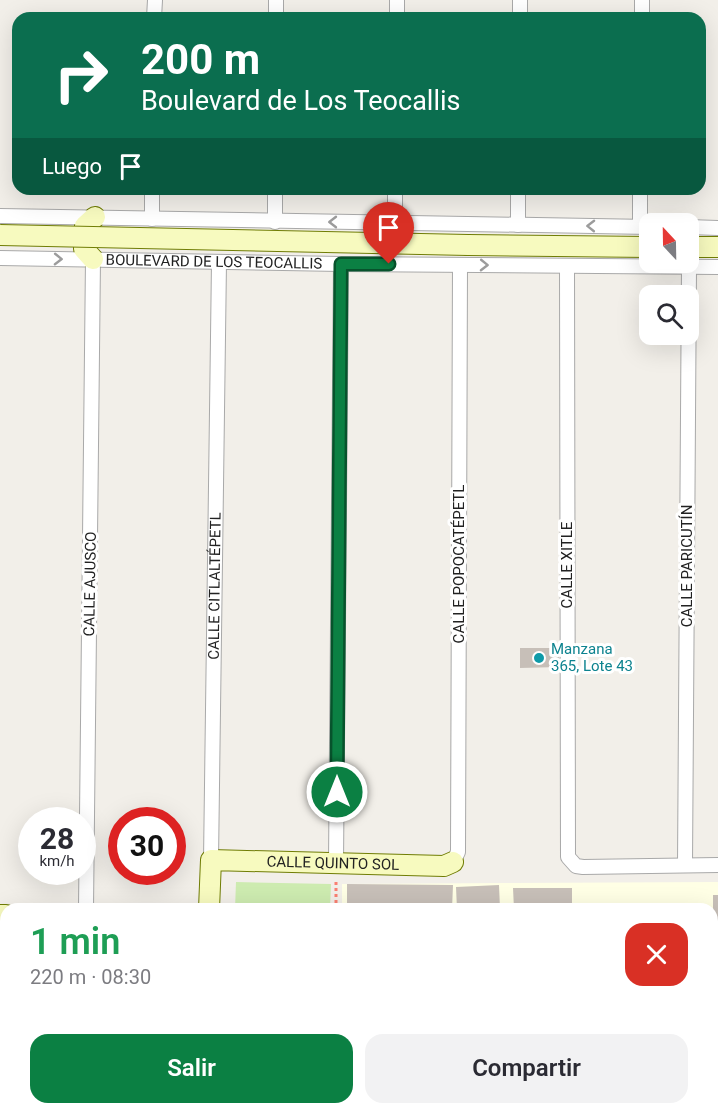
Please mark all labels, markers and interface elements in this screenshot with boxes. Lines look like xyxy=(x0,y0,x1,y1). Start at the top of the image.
text: 200 m xyxy=(141,35,260,84)
icon: right xyxy=(42,36,120,114)
text: Boulevard de Los Teocallis xyxy=(141,85,460,117)
icon: arrive xyxy=(114,150,147,183)
text: Luego xyxy=(42,154,102,179)
pin xyxy=(363,202,414,264)
icon: arrive xyxy=(372,211,405,244)
north arrow xyxy=(639,213,699,273)
map controls xyxy=(639,213,699,345)
one-way arrow xyxy=(329,216,338,228)
one-way arrow xyxy=(587,220,596,232)
street label: BOULEVARD DE LOS TEOCALLIS xyxy=(106,251,323,273)
one-way arrow xyxy=(54,252,63,265)
one-way arrow xyxy=(480,259,489,271)
button: search xyxy=(639,285,699,345)
street label: CALLE POPOCATÉPETL xyxy=(450,485,468,643)
street label: CALLE PARICUTÍN xyxy=(678,505,696,627)
street label: CALLE CITLALTÉPETL xyxy=(205,512,225,660)
street label: CALLE XITLE xyxy=(558,521,576,608)
street label: CALLE AJUSCO xyxy=(80,531,100,637)
place label: Manzana 365, Lote 43 xyxy=(551,640,633,675)
marker: Manzana 365, Lote 43 xyxy=(532,651,546,665)
position arrow xyxy=(305,760,369,824)
speed limit sign: 30 xyxy=(108,807,186,885)
text: 28 xyxy=(40,821,74,856)
text: km/h xyxy=(39,852,75,870)
street label: CALLE QUINTO SOL xyxy=(266,852,400,874)
text: 1 min xyxy=(30,921,120,963)
button: close xyxy=(625,923,688,986)
text: 220 m · 08:30 xyxy=(30,965,151,989)
button: Salir xyxy=(30,1034,353,1103)
button: Compartir xyxy=(365,1034,688,1103)

